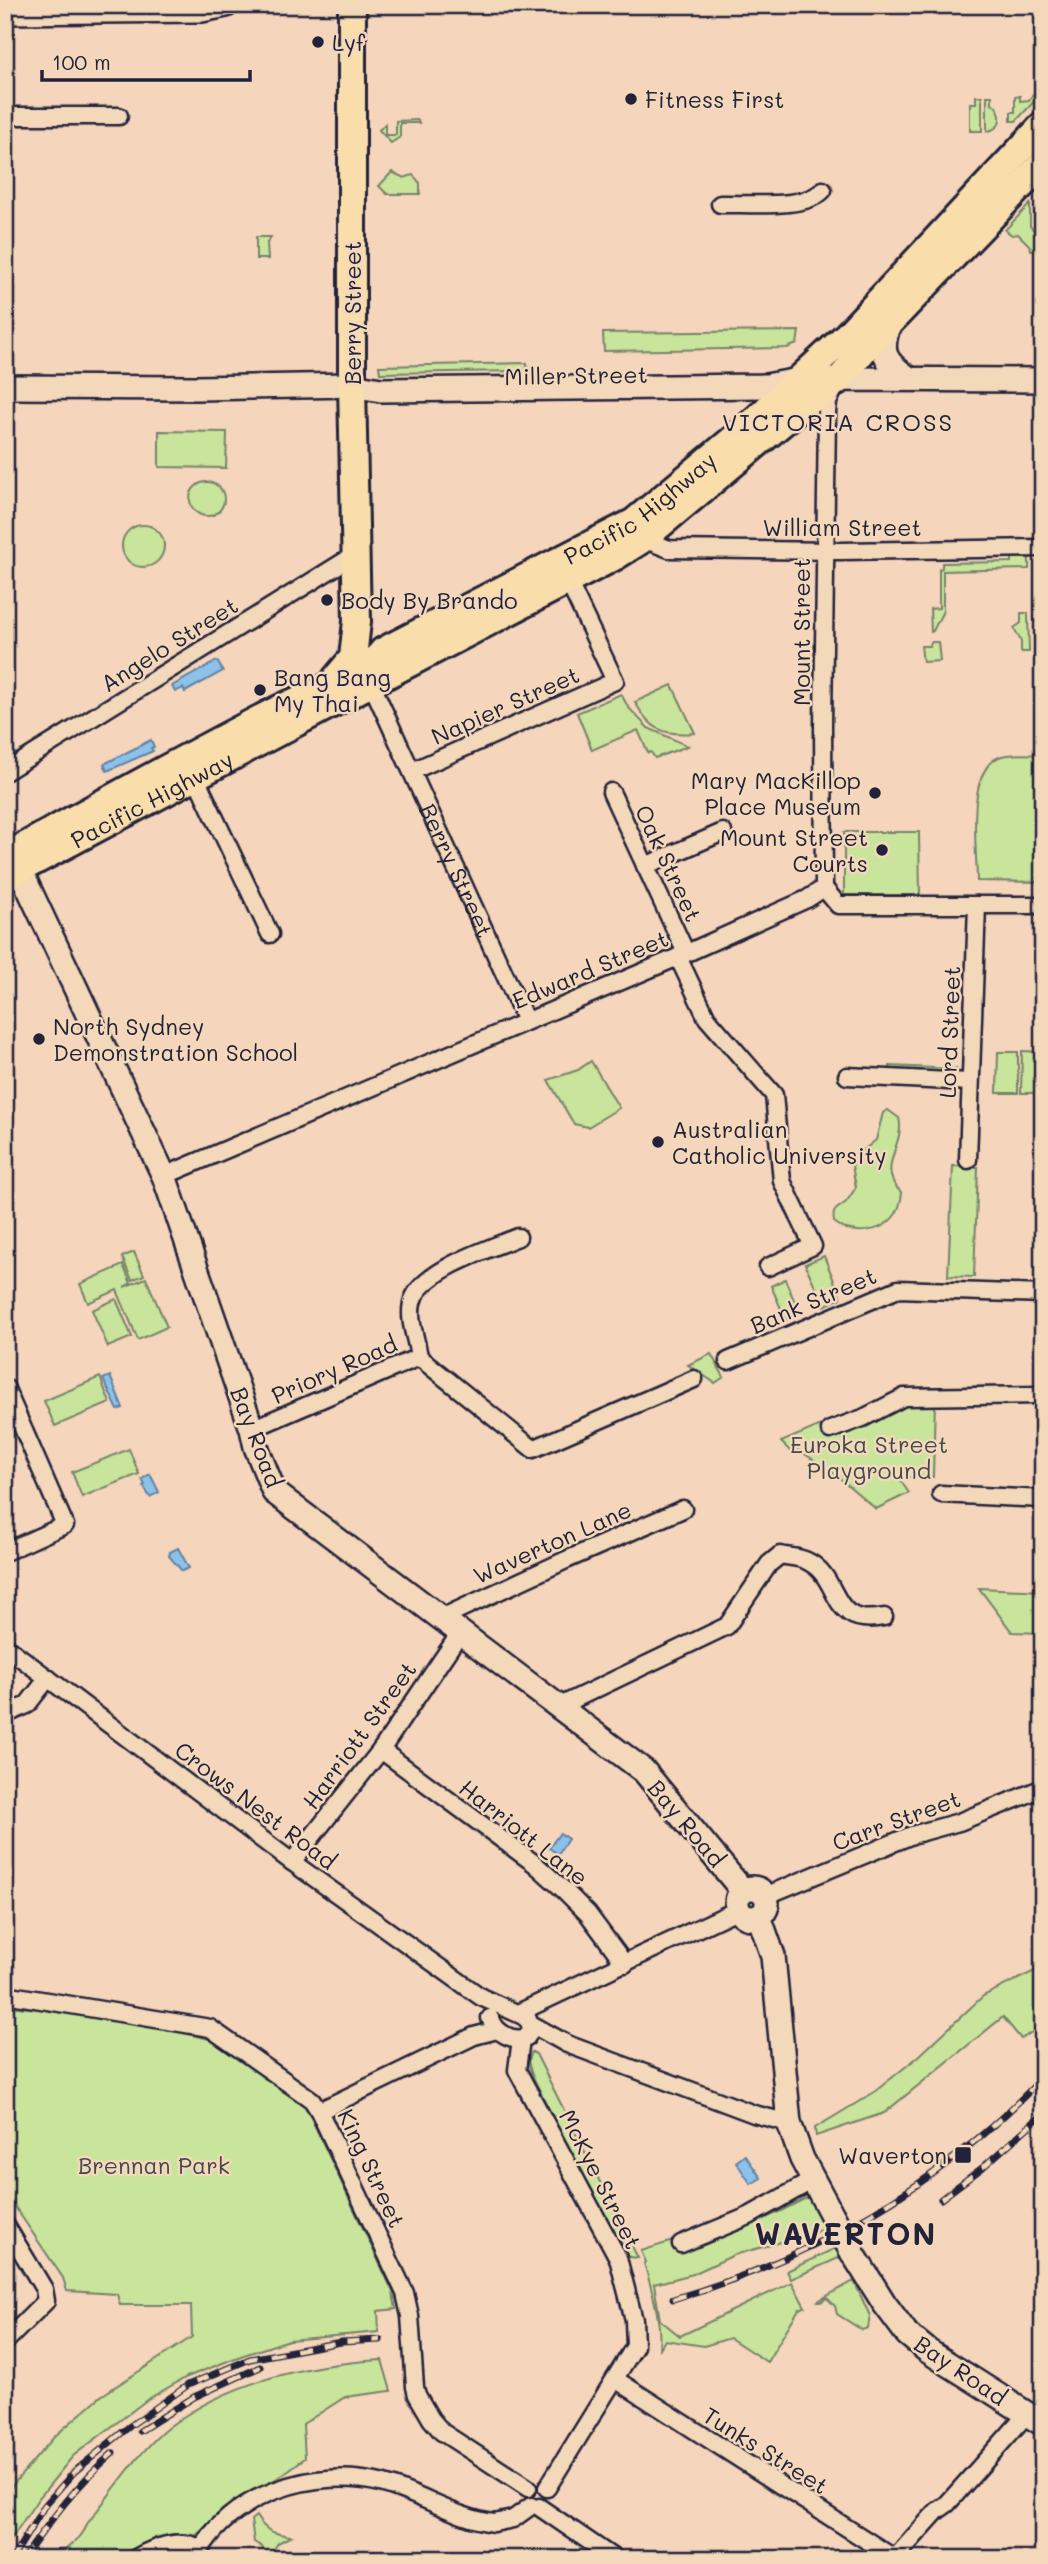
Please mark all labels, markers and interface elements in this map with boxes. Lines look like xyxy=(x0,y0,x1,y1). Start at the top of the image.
place label: Lyf xyxy=(332,27,366,57)
marker: Lyf xyxy=(310,34,326,50)
scale bar xyxy=(42,38,250,82)
text: 100 m xyxy=(52,48,111,75)
place label: Fitness First xyxy=(645,84,784,114)
marker: Fitness First xyxy=(623,91,639,107)
street label: Berry Street xyxy=(337,241,367,385)
street label: Miller Street xyxy=(504,359,648,391)
district label: VICTORIA CROSS xyxy=(722,406,954,437)
street label: Pacific Highway xyxy=(558,445,722,571)
street label: William Street xyxy=(762,512,922,542)
street label: Mount Street xyxy=(786,558,816,706)
place label: Body By Brando xyxy=(341,585,518,615)
street label: Angelo Street xyxy=(95,590,243,698)
marker: Body By Brando xyxy=(319,592,335,608)
street label: Napier Street xyxy=(426,659,584,751)
place label: Bang Bang My Thai xyxy=(274,662,391,718)
marker: Bang Bang My Thai xyxy=(252,682,268,698)
street label: Pacific Highway xyxy=(65,744,238,855)
place label: Mary MacKillop Place Museum xyxy=(691,765,861,821)
marker: Mary MacKillop Place Museum xyxy=(867,785,883,801)
street label: Berry Street xyxy=(413,798,501,942)
street label: Oak Street xyxy=(629,800,709,926)
place label: Mount Street Courts xyxy=(720,822,868,878)
marker: Mount Street Courts xyxy=(874,842,890,858)
street label: Edward Street xyxy=(507,923,673,1015)
street label: Lord Street xyxy=(932,965,966,1099)
place label: North Sydney Demonstration School xyxy=(53,1011,298,1067)
marker: North Sydney Demonstration School xyxy=(31,1031,47,1047)
place label: Australian Catholic University xyxy=(672,1114,887,1170)
marker: Australian Catholic University xyxy=(650,1134,666,1150)
street label: Bank Street xyxy=(745,1260,881,1340)
street label: Priory Road xyxy=(266,1328,402,1410)
street label: Bay Road xyxy=(224,1382,290,1492)
park label: Euroka Street Playground xyxy=(790,1429,948,1485)
street label: Waverton Lane xyxy=(468,1494,636,1590)
street label: Harriott Street xyxy=(295,1655,423,1815)
street label: Crows Nest Road xyxy=(169,1734,343,1876)
street label: Harriott Lane xyxy=(453,1772,595,1892)
street label: Bay Road xyxy=(642,1773,732,1873)
street label: Carr Street xyxy=(828,1783,964,1857)
street label: King Street xyxy=(331,2104,413,2232)
street label: McKye Street xyxy=(553,2104,649,2254)
place label: Waverton xyxy=(838,2140,947,2170)
marker: Waverton xyxy=(953,2145,973,2165)
park label: Brennan Park xyxy=(78,2150,230,2180)
district label: WAVERTON xyxy=(755,2213,937,2253)
street label: Bay Road xyxy=(909,2328,1013,2412)
street label: Tunks Street xyxy=(698,2400,834,2500)

